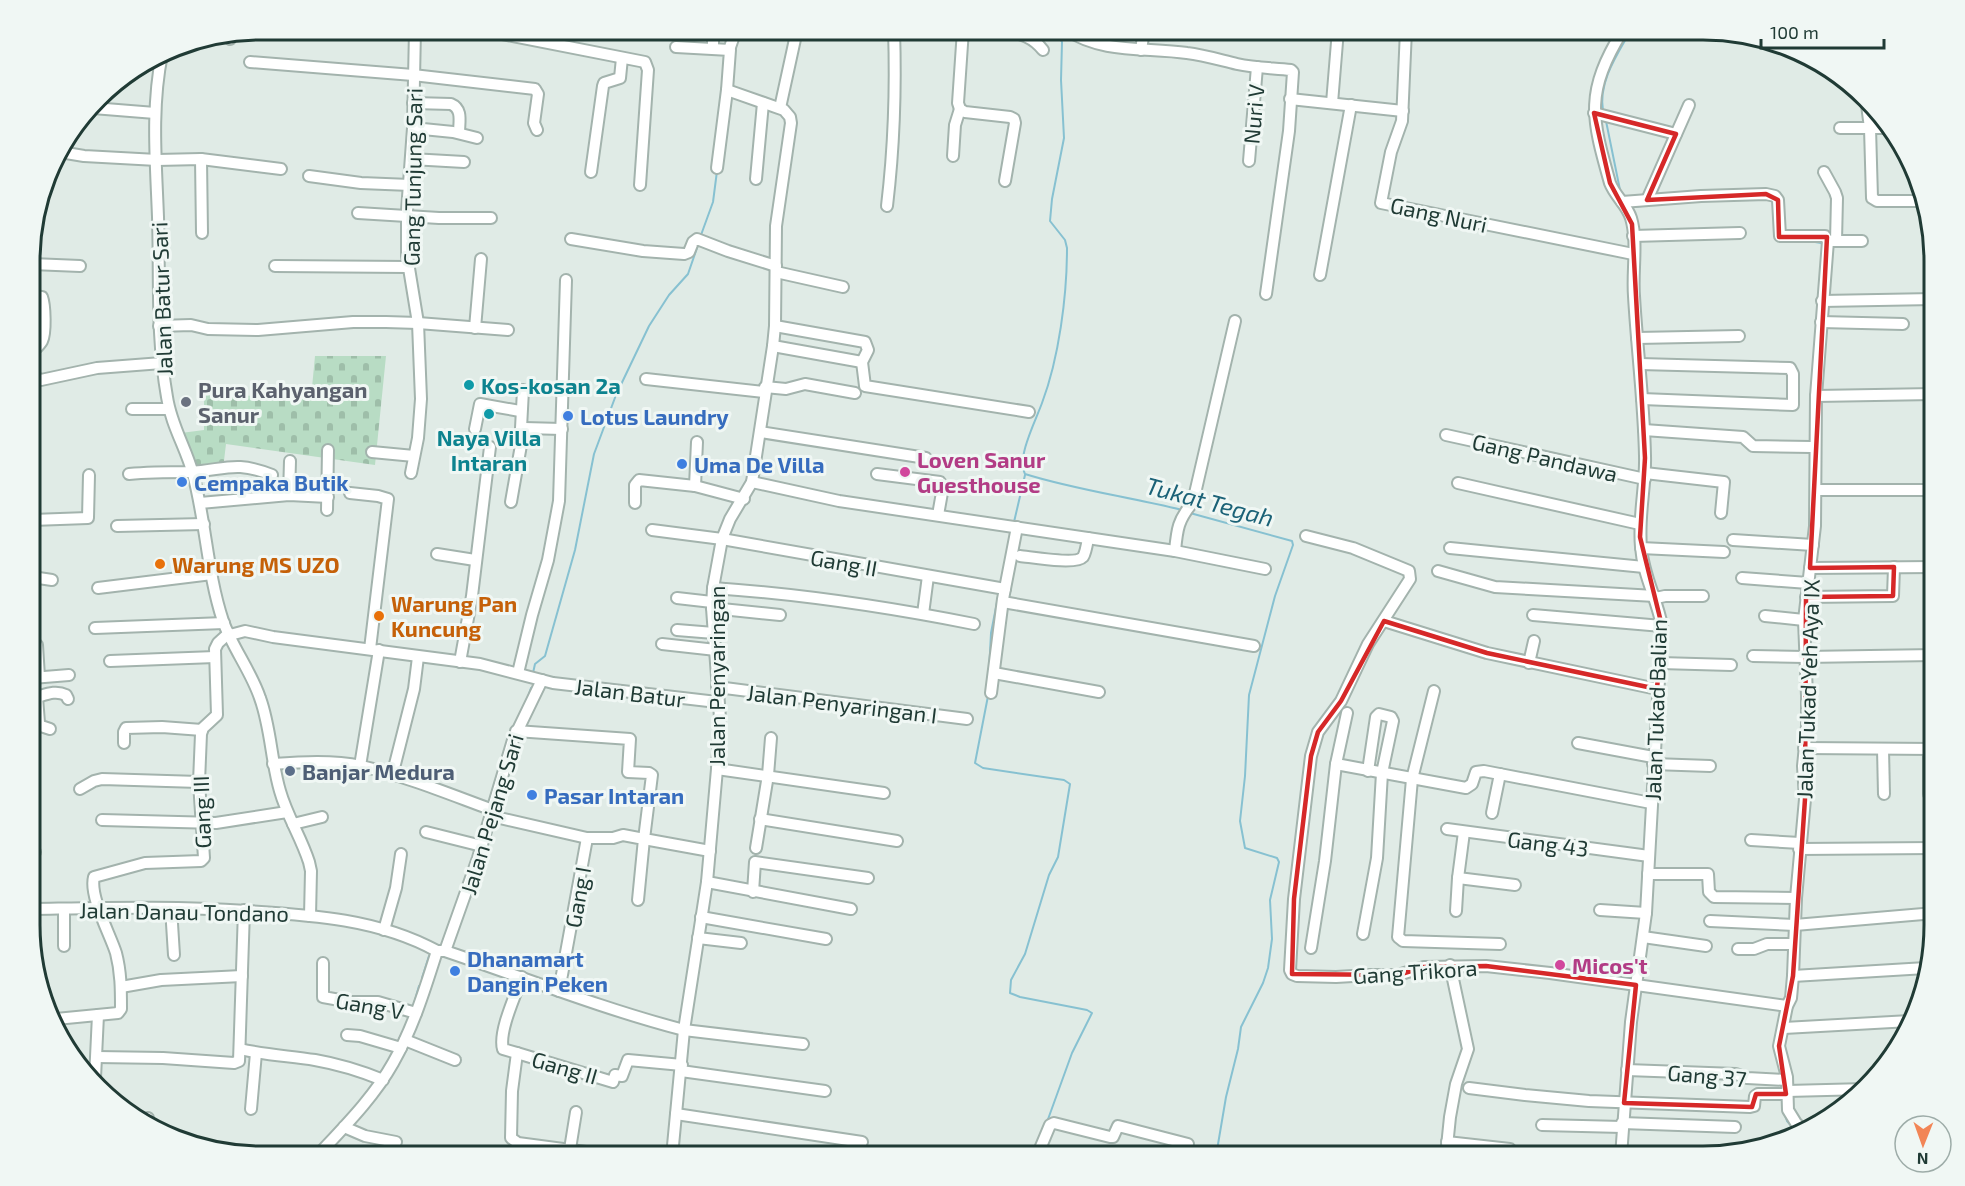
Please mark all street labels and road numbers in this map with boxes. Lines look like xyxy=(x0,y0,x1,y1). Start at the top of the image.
street label: Nuri V xyxy=(1237,82,1269,145)
street label: Gang Tunjung Sari xyxy=(397,88,428,266)
street label: Gang Nuri xyxy=(1388,191,1490,237)
street label: Jalan Batur Sari xyxy=(145,221,177,377)
street label: Gang Pandawa xyxy=(1470,428,1620,486)
street label: Gang II xyxy=(809,543,879,581)
street label: Jalan Tukad Yeh Aya IX xyxy=(1790,579,1824,799)
street label: Jalan Penyaringan xyxy=(703,586,729,767)
street label: Jalan Tukad Balian xyxy=(1639,619,1671,801)
street label: Jalan Batur xyxy=(573,672,687,712)
street label: Jalan Penyaringan I xyxy=(745,678,939,728)
street label: Jalan Pejang Sari xyxy=(454,730,529,898)
street label: Gang III xyxy=(187,775,215,849)
street label: Gang 43 xyxy=(1506,825,1590,861)
street label: Gang I xyxy=(559,864,595,930)
street label: Jalan Danau Tondano xyxy=(79,896,289,926)
street label: Gang Trikora xyxy=(1352,954,1478,988)
street label: Gang V xyxy=(334,986,407,1024)
street label: Gang II xyxy=(529,1045,601,1089)
street label: Gang 37 xyxy=(1666,1059,1748,1091)

